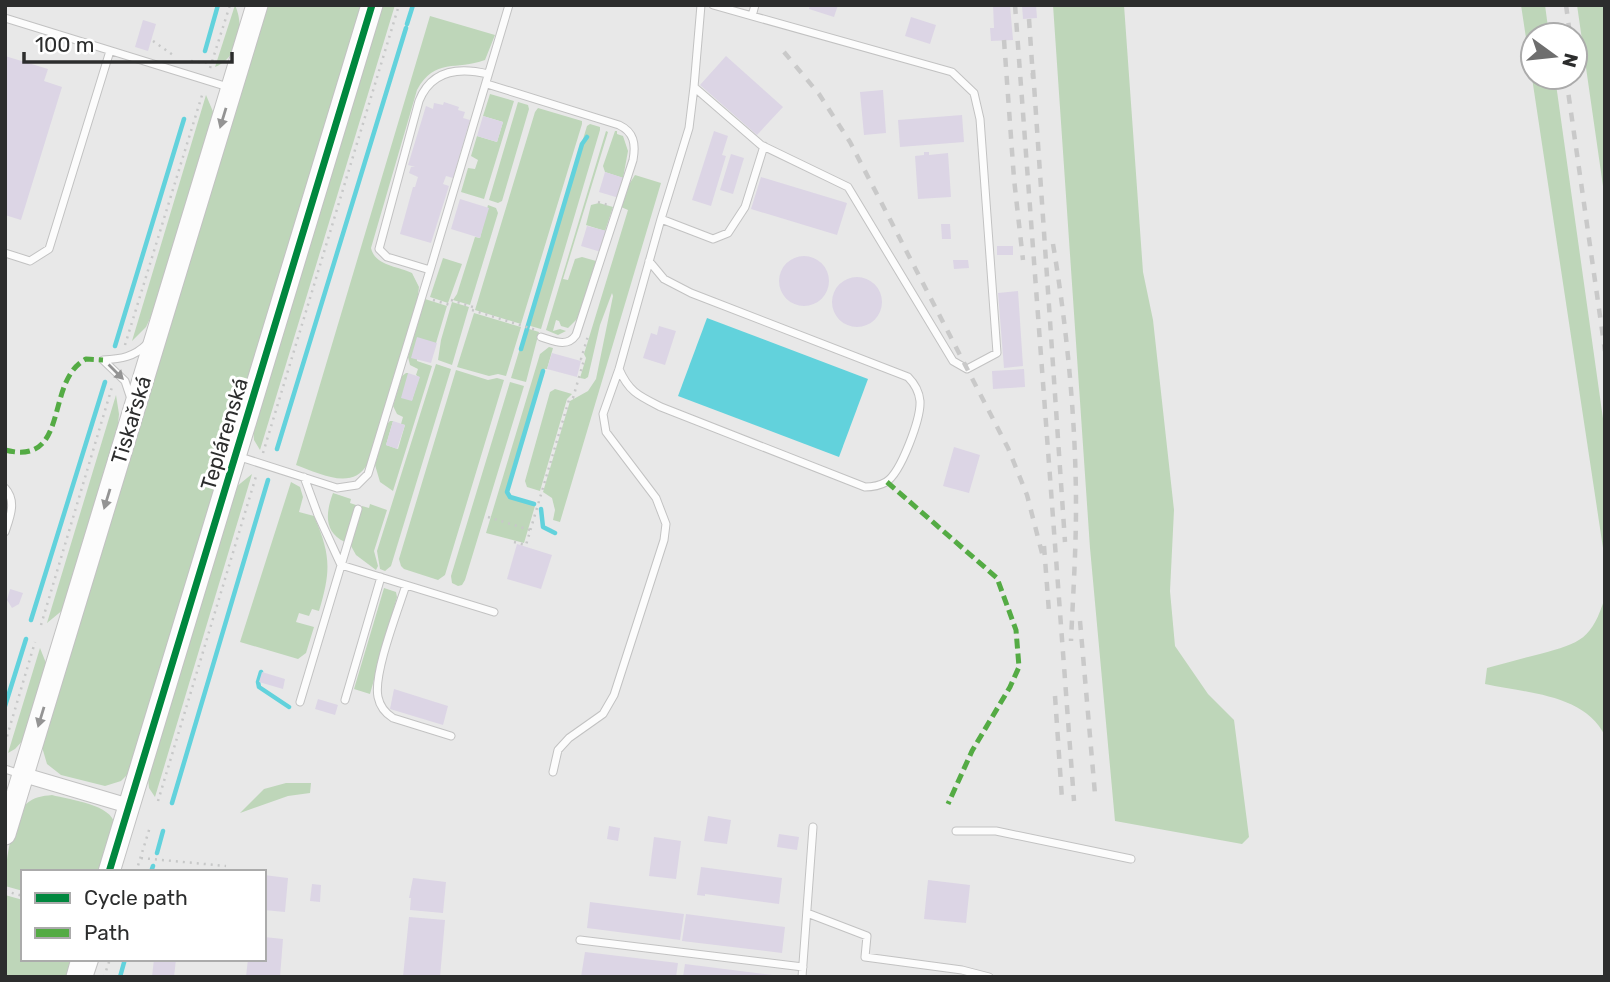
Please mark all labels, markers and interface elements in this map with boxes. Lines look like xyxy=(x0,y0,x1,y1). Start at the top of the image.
scale bar xyxy=(24,21,233,65)
north arrow xyxy=(1519,21,1589,91)
text: 100 m xyxy=(35,32,94,57)
text: N xyxy=(1557,51,1583,70)
one-way arrow xyxy=(218,107,228,128)
one-way arrow xyxy=(107,364,124,380)
street label: Tiskařská xyxy=(106,373,156,467)
street label: Teplárenská xyxy=(195,375,253,493)
one-way arrow xyxy=(102,489,112,510)
one-way arrow xyxy=(36,707,46,728)
legend xyxy=(21,870,266,961)
text: Cycle path xyxy=(84,885,188,910)
text: Path xyxy=(84,920,130,945)

